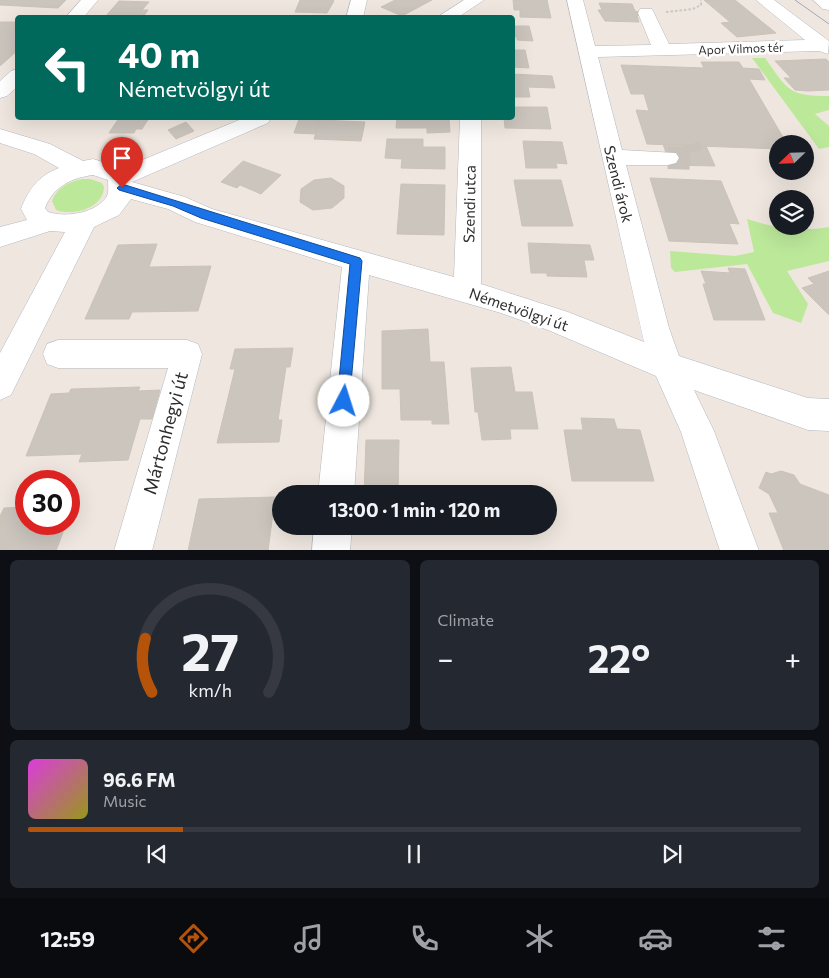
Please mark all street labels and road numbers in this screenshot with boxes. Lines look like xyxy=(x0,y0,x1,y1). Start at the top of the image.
street label: Apor Vilmos tér xyxy=(698,40,784,56)
street label: Szendi árok xyxy=(601,144,637,224)
street label: Szendi utca xyxy=(459,165,479,243)
street label: Németvölgyi út xyxy=(467,284,571,334)
street label: Mártonhegyi út xyxy=(138,369,192,497)

